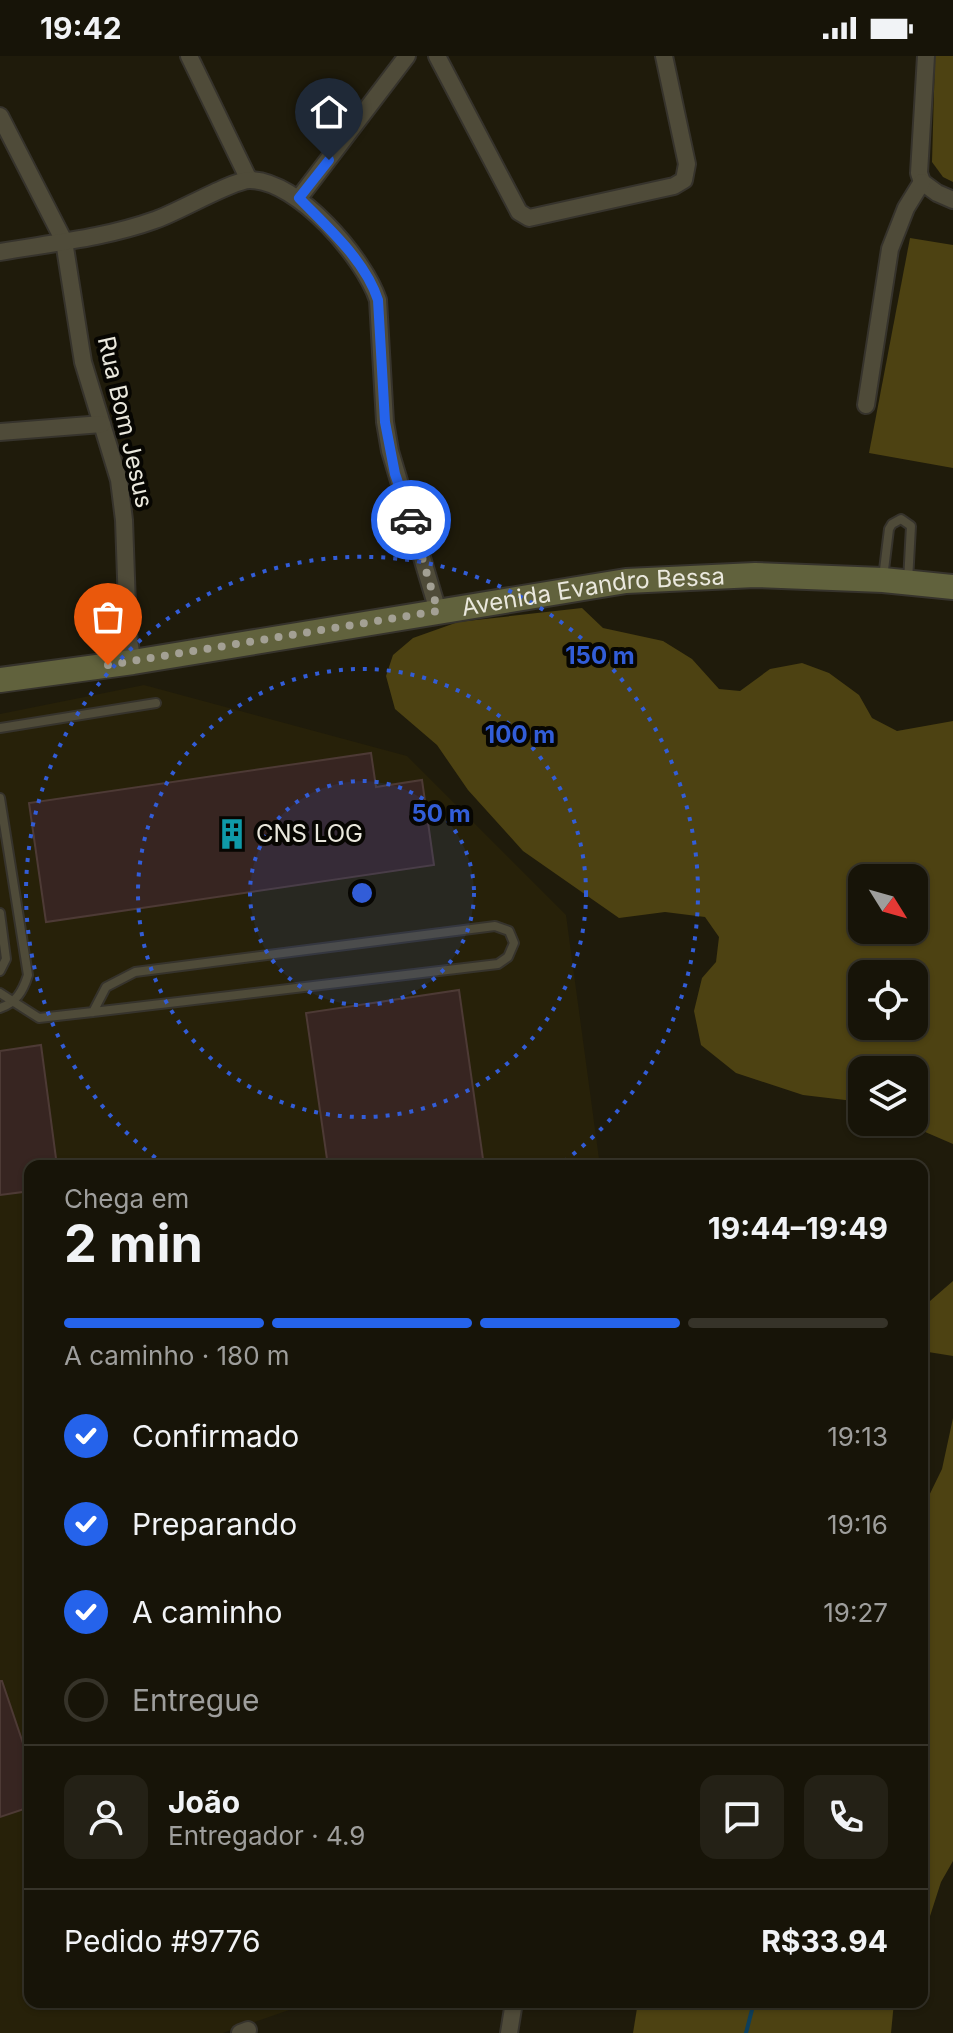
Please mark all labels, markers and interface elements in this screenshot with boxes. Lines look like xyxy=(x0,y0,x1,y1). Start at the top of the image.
text: 19:42 xyxy=(40,10,122,46)
pin xyxy=(295,78,363,160)
icon: home xyxy=(307,90,351,134)
street label: Rua Bom Jesus xyxy=(92,333,159,510)
courier xyxy=(371,480,451,560)
icon: car xyxy=(389,498,433,542)
street label: Avenida Evandro Bessa xyxy=(459,561,725,622)
pin xyxy=(74,583,142,665)
icon: bag xyxy=(86,595,130,639)
text: 150 m xyxy=(565,641,635,670)
text: 100 m xyxy=(485,720,555,749)
text: 50 m xyxy=(411,799,471,828)
building icon: CNS LOG xyxy=(215,817,249,851)
place label: CNS LOG xyxy=(256,819,363,848)
north arrow xyxy=(848,864,928,944)
map controls xyxy=(848,864,928,1136)
centre of rings xyxy=(348,879,376,907)
button: locate xyxy=(848,960,928,1040)
button: layers xyxy=(848,1056,928,1136)
text: Chega em xyxy=(64,1183,189,1214)
text: 19:44–19:49 xyxy=(708,1210,888,1246)
text: 2 min xyxy=(64,1212,203,1275)
text: A caminho · 180 m xyxy=(64,1340,290,1371)
icon: check xyxy=(64,1414,108,1458)
text: Confirmado xyxy=(132,1418,299,1454)
text: 19:13 xyxy=(827,1421,888,1452)
icon: check xyxy=(64,1502,108,1546)
text: Preparando xyxy=(132,1506,297,1542)
text: 19:16 xyxy=(827,1509,888,1540)
icon: check xyxy=(64,1590,108,1634)
text: A caminho xyxy=(132,1594,282,1630)
text: 19:27 xyxy=(823,1597,888,1628)
text: Entregue xyxy=(132,1682,260,1718)
button: person xyxy=(64,1775,148,1859)
button: chat xyxy=(700,1775,784,1859)
button: phone xyxy=(804,1775,888,1859)
text: João xyxy=(168,1784,240,1820)
text: Entregador · 4.9 xyxy=(168,1820,365,1851)
text: Pedido #9776 xyxy=(64,1923,261,1959)
text: R$33.94 xyxy=(761,1923,888,1959)

